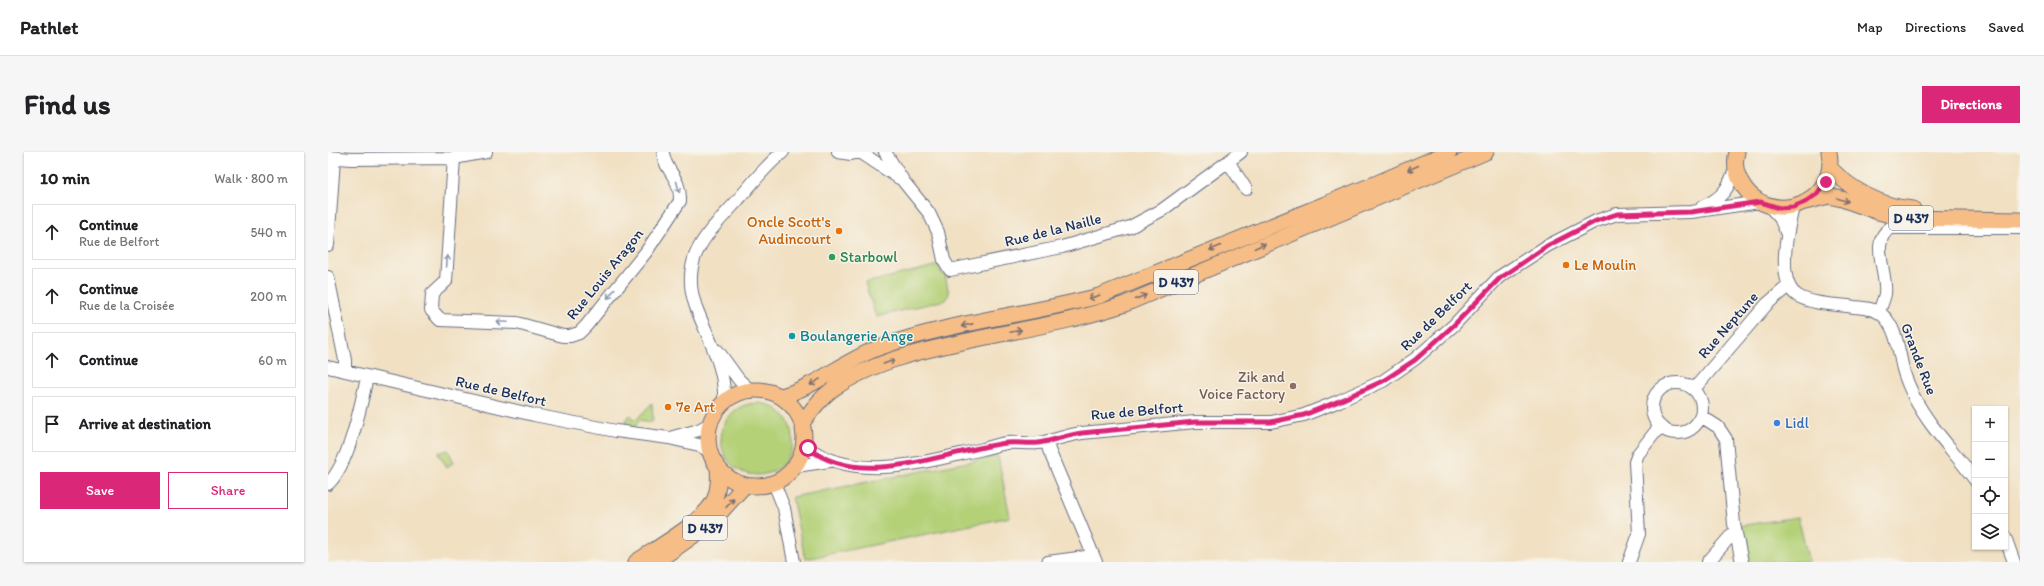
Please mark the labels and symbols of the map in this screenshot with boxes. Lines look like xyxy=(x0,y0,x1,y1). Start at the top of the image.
one-way arrow xyxy=(1407,164,1419,172)
route end xyxy=(1817,173,1835,191)
one-way arrow xyxy=(675,180,683,193)
one-way arrow xyxy=(1836,197,1849,204)
road number: D 437 xyxy=(1889,206,1933,230)
street label: Rue de la Naille xyxy=(1003,209,1103,251)
place label: Oncle Scott's Audincourt xyxy=(747,213,831,248)
street label: Rue Louis Aragon xyxy=(563,224,648,323)
marker: Oncle Scott's Audincourt xyxy=(834,226,844,236)
one-way arrow xyxy=(1254,242,1266,250)
one-way arrow xyxy=(1209,245,1221,253)
place label: Starbowl xyxy=(840,248,898,266)
marker: Starbowl xyxy=(827,252,837,262)
one-way arrow xyxy=(444,255,451,268)
place label: Le Moulin xyxy=(1574,256,1636,274)
marker: Le Moulin xyxy=(1561,260,1571,270)
road number: D 437 xyxy=(1154,270,1198,294)
street label: Rue de Belfort xyxy=(1396,277,1476,355)
street label: Rue Neptune xyxy=(1694,288,1762,362)
one-way arrow xyxy=(607,289,616,299)
one-way arrow xyxy=(1134,293,1146,300)
one-way arrow xyxy=(1088,294,1101,301)
one-way arrow xyxy=(496,319,509,326)
one-way arrow xyxy=(961,321,974,329)
street label: Grande Rue xyxy=(1897,321,1941,397)
one-way arrow xyxy=(1009,326,1022,334)
place label: Boulangerie Ange xyxy=(800,327,913,345)
marker: Boulangerie Ange xyxy=(787,331,797,341)
one-way arrow xyxy=(883,357,895,365)
place label: Zik and Voice Factory xyxy=(1199,368,1285,403)
street label: Rue de Belfort xyxy=(454,372,549,410)
one-way arrow xyxy=(810,378,821,386)
marker: Zik and Voice Factory xyxy=(1288,381,1298,391)
place label: 7e Art xyxy=(676,398,716,416)
street label: Rue de Belfort xyxy=(1090,398,1184,424)
marker: 7e Art xyxy=(663,402,673,412)
place label: Lidl xyxy=(1785,414,1810,432)
marker: Lidl xyxy=(1772,418,1782,428)
route start xyxy=(799,439,817,457)
one-way arrow xyxy=(726,498,735,509)
road number: D 437 xyxy=(683,516,727,540)

